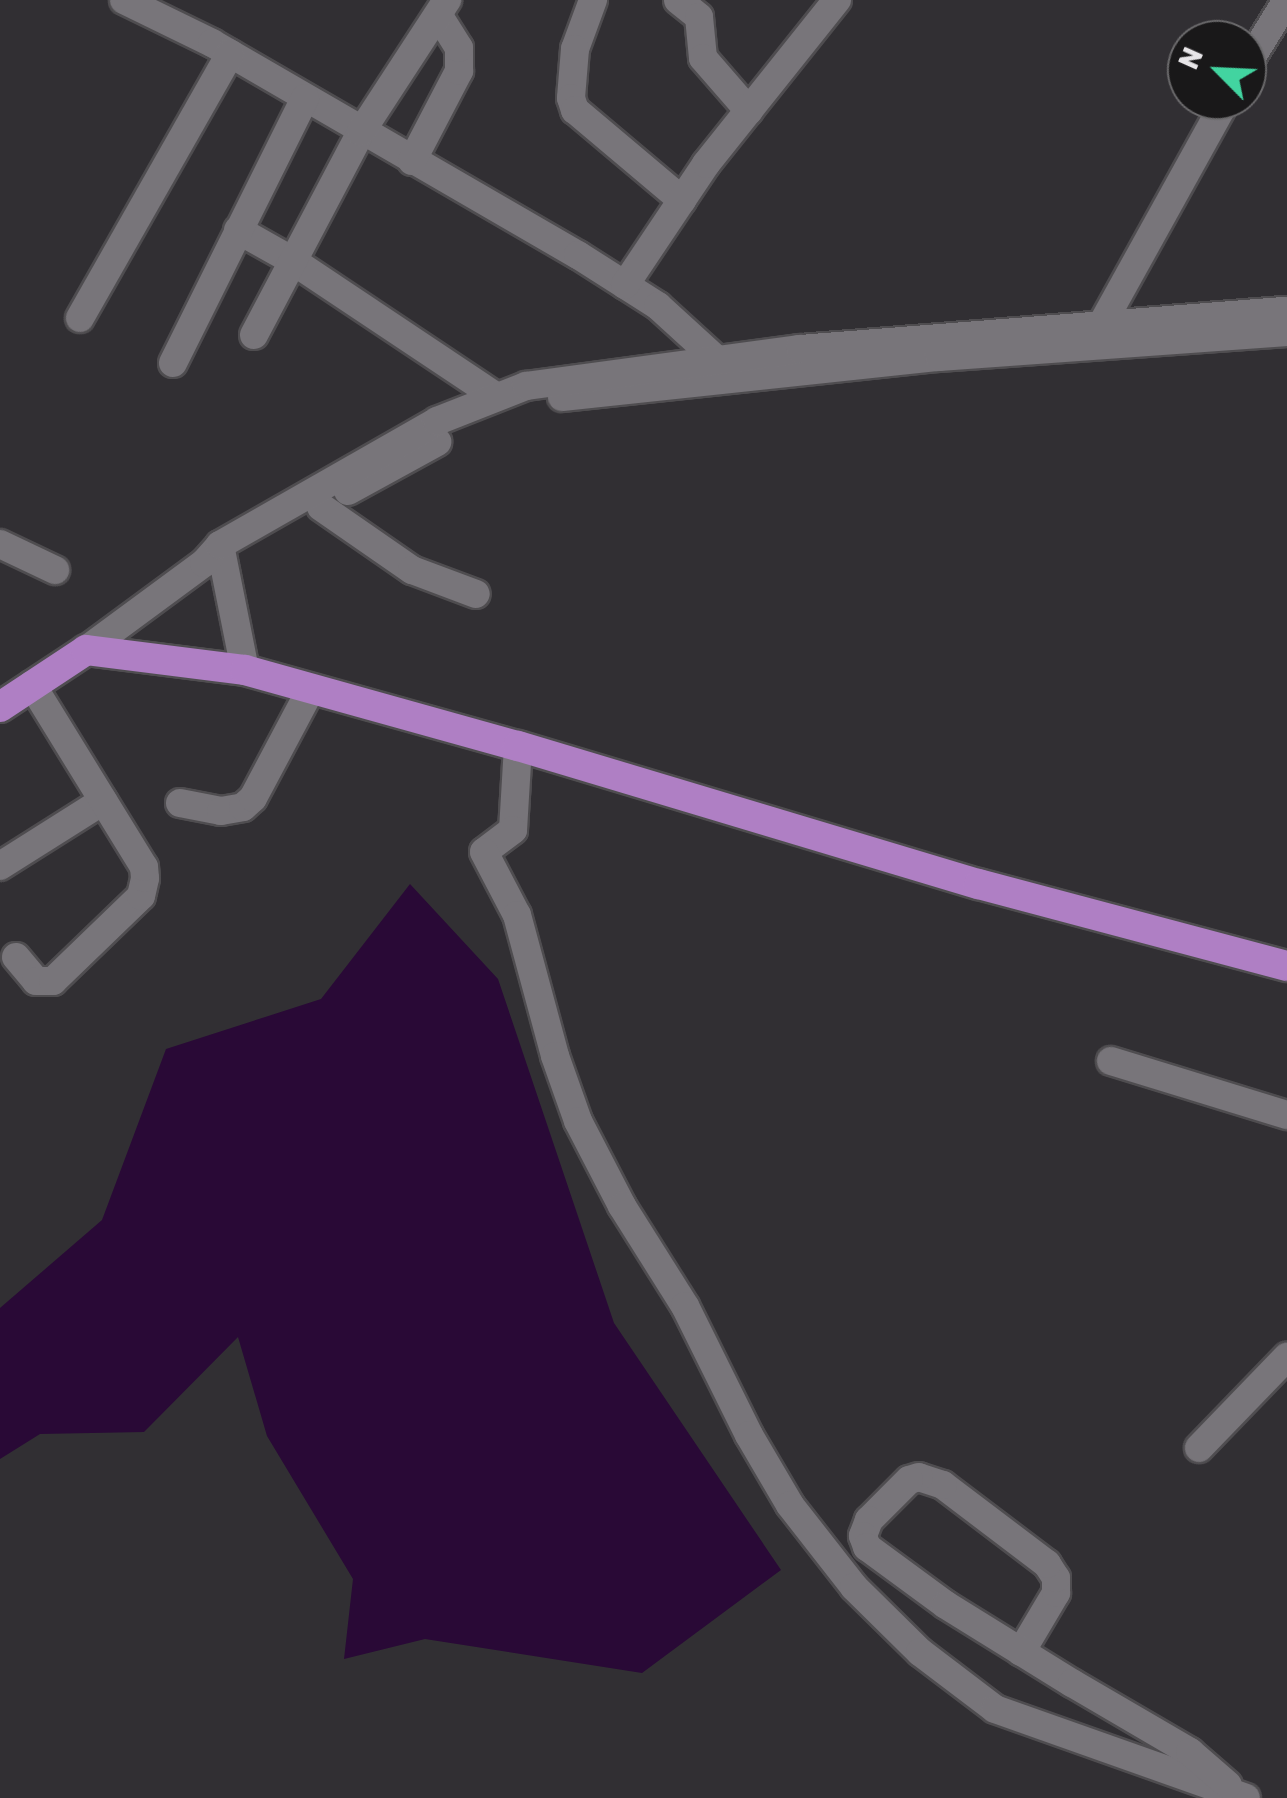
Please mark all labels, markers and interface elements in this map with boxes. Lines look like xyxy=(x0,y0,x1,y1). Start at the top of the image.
north arrow xyxy=(1167,20,1267,120)
text: N xyxy=(1172,43,1210,74)

